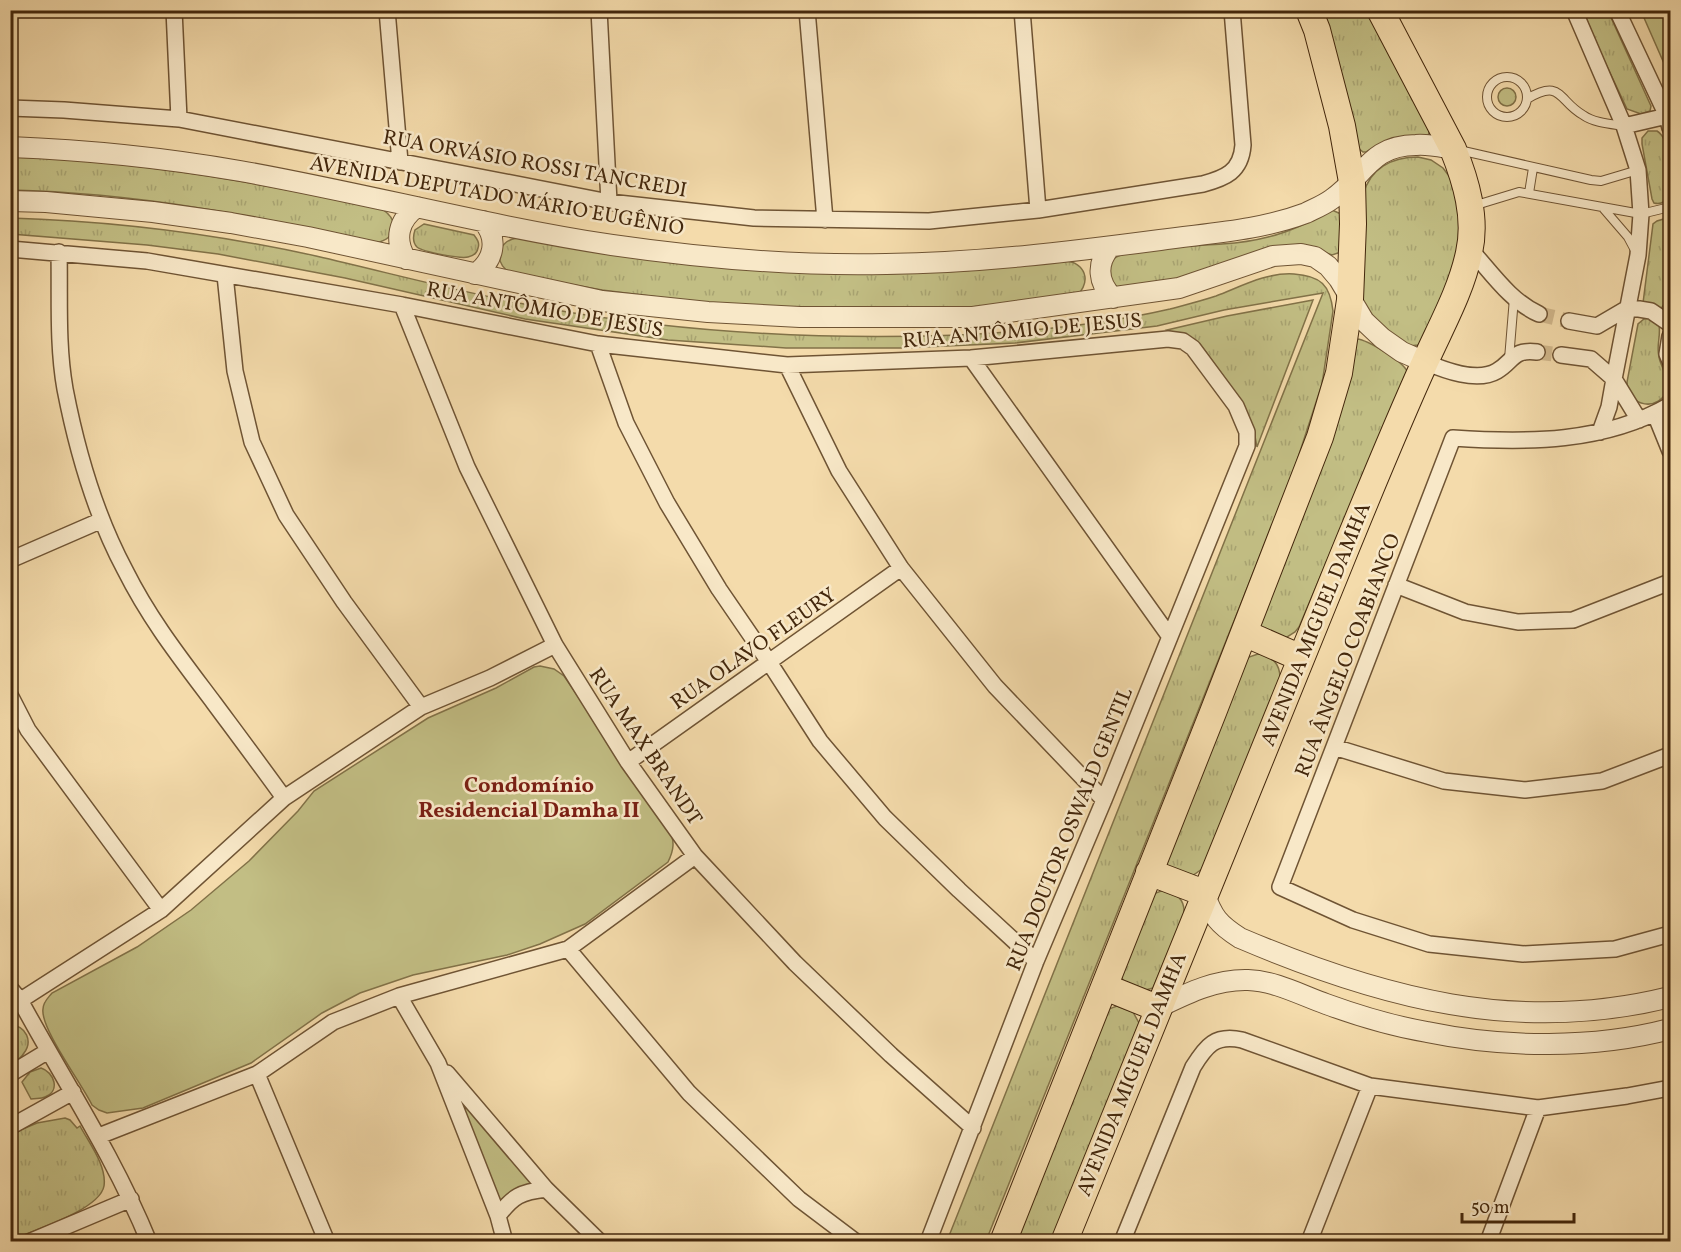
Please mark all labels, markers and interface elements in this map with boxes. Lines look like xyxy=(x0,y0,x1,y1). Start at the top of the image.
street label: RUA ORVÁSIO ROSSI TANCREDI xyxy=(380,123,689,206)
street label: AVENIDA DEPUTADO MÁRIO EUGÊNIO xyxy=(308,149,686,244)
street label: RUA ANTÔMIO DE JESUS xyxy=(424,275,665,346)
street label: RUA ANTÔMIO DE JESUS xyxy=(901,307,1143,356)
street label: AVENIDA MIGUEL DAMHA xyxy=(1254,498,1379,751)
street label: RUA ÂNGELO COABIANCO xyxy=(1288,530,1408,782)
street label: RUA OLAVO FLEURY xyxy=(665,581,842,717)
street label: RUA MAX BRANDT xyxy=(581,662,708,831)
street label: RUA DOUTOR OSWALD GENTIL xyxy=(1000,683,1141,976)
district label: Condomínio Residencial Damha II xyxy=(418,771,640,827)
street label: AVENIDA MIGUEL DAMHA xyxy=(1070,948,1195,1201)
scale bar xyxy=(1462,1186,1574,1224)
text: 50 m xyxy=(1471,1196,1510,1221)

